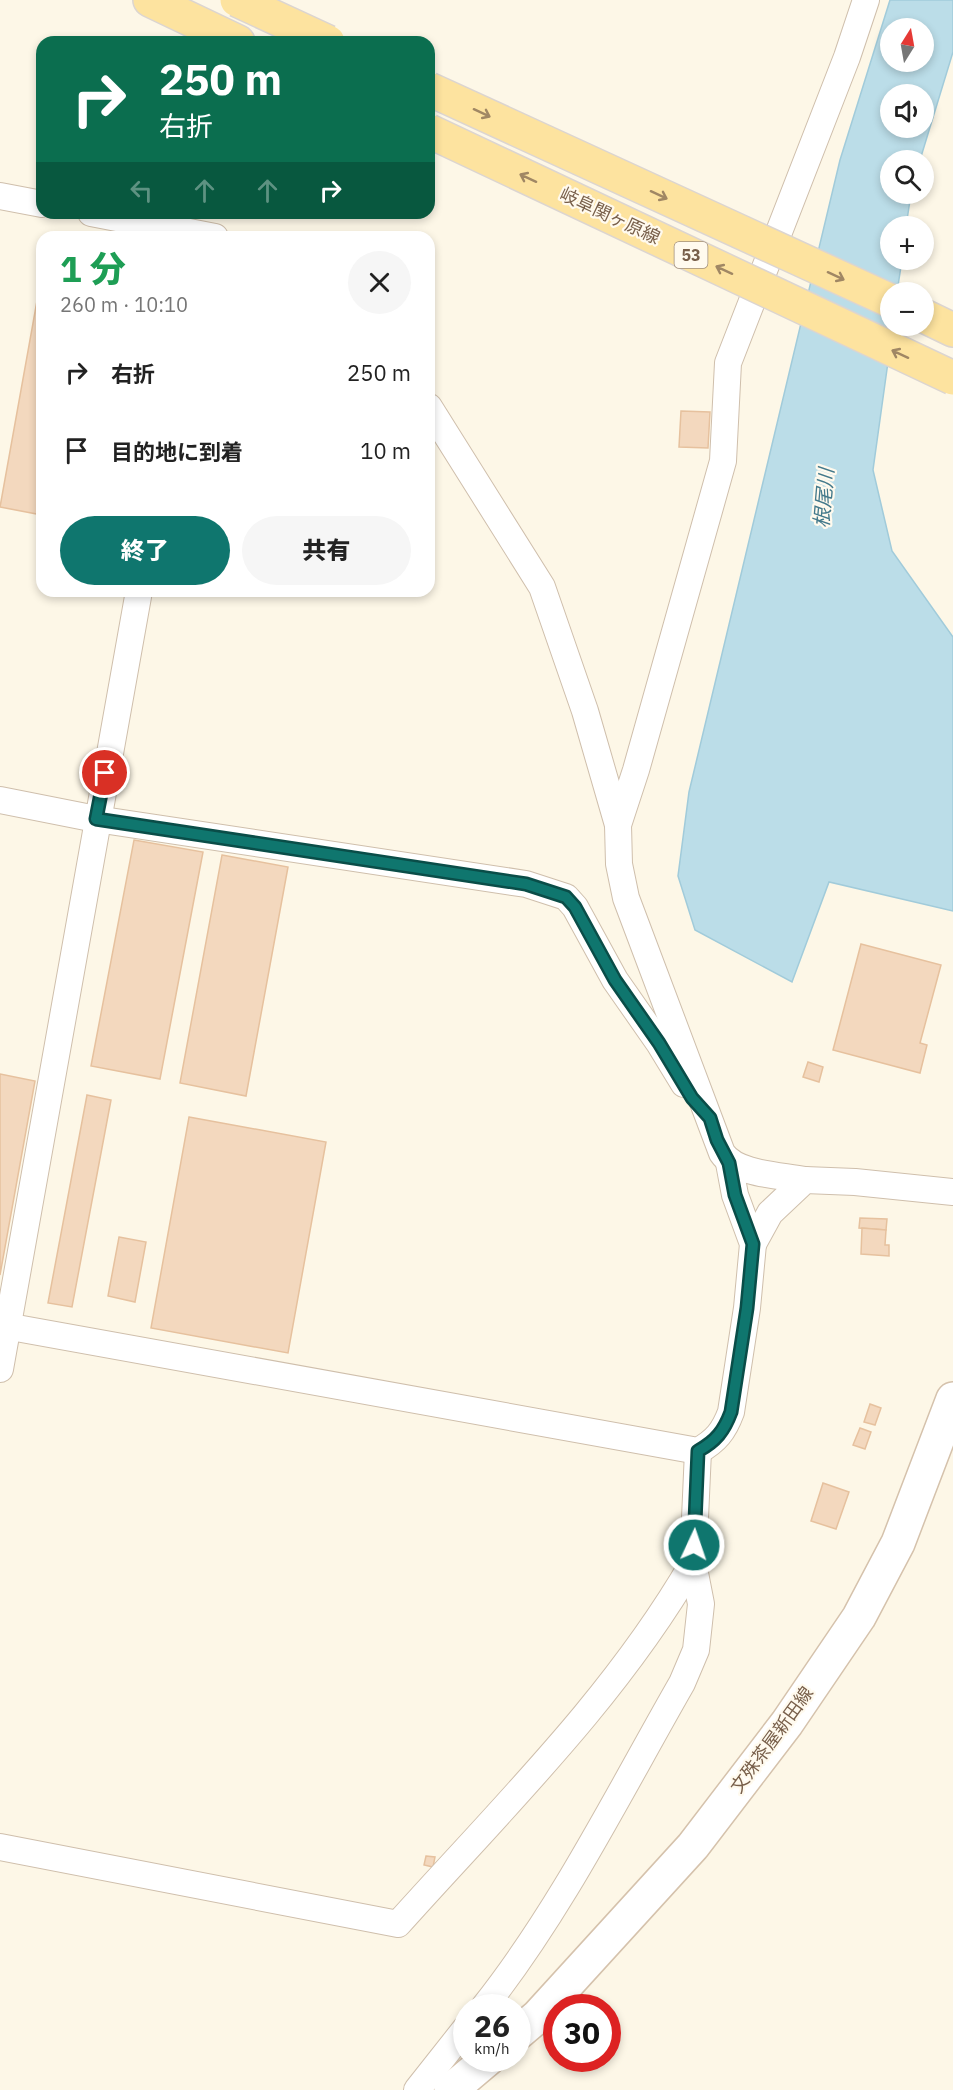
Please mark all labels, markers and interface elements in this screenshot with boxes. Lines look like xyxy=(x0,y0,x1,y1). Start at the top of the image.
north arrow xyxy=(880,18,934,72)
map controls xyxy=(880,18,934,336)
text: 250 m xyxy=(159,52,282,107)
icon: right xyxy=(60,60,138,138)
button: sound xyxy=(880,84,934,138)
text: 右折 xyxy=(159,108,213,143)
one-way arrow xyxy=(473,108,491,120)
button: search xyxy=(880,150,934,204)
one-way arrow xyxy=(520,172,538,183)
icon: left xyxy=(125,174,158,207)
icon: ahead xyxy=(188,174,221,207)
icon: ahead xyxy=(251,174,284,207)
icon: right xyxy=(314,174,347,207)
street label: 岐阜関ヶ原線 xyxy=(556,182,664,249)
one-way arrow xyxy=(650,190,668,201)
button: + xyxy=(880,216,934,270)
road number: 53 xyxy=(674,242,708,268)
text: 1 分 xyxy=(60,245,126,292)
button: close xyxy=(348,251,411,314)
one-way arrow xyxy=(715,264,733,276)
one-way arrow xyxy=(827,271,845,283)
button: − xyxy=(880,282,934,336)
text: 260 m · 10:10 xyxy=(60,291,188,318)
one-way arrow xyxy=(892,347,910,359)
icon: right xyxy=(60,356,93,389)
text: 250 m xyxy=(347,358,411,387)
text: 右折 xyxy=(111,359,155,388)
icon: arrive xyxy=(60,434,93,467)
text: 10 m xyxy=(360,436,411,465)
text: 目的地に到着 xyxy=(111,437,243,466)
water label: 根尾川 xyxy=(807,465,840,529)
button: 終了 xyxy=(60,516,230,585)
button: 共有 xyxy=(242,516,411,585)
pin xyxy=(79,747,130,798)
icon: arrive xyxy=(88,756,121,789)
position arrow xyxy=(662,1513,726,1577)
street label: 文殊茶屋新田線 xyxy=(725,1682,818,1797)
speed limit sign: 30 xyxy=(543,1994,621,2072)
text: 26 xyxy=(474,2006,510,2045)
text: km/h xyxy=(474,2039,510,2058)

